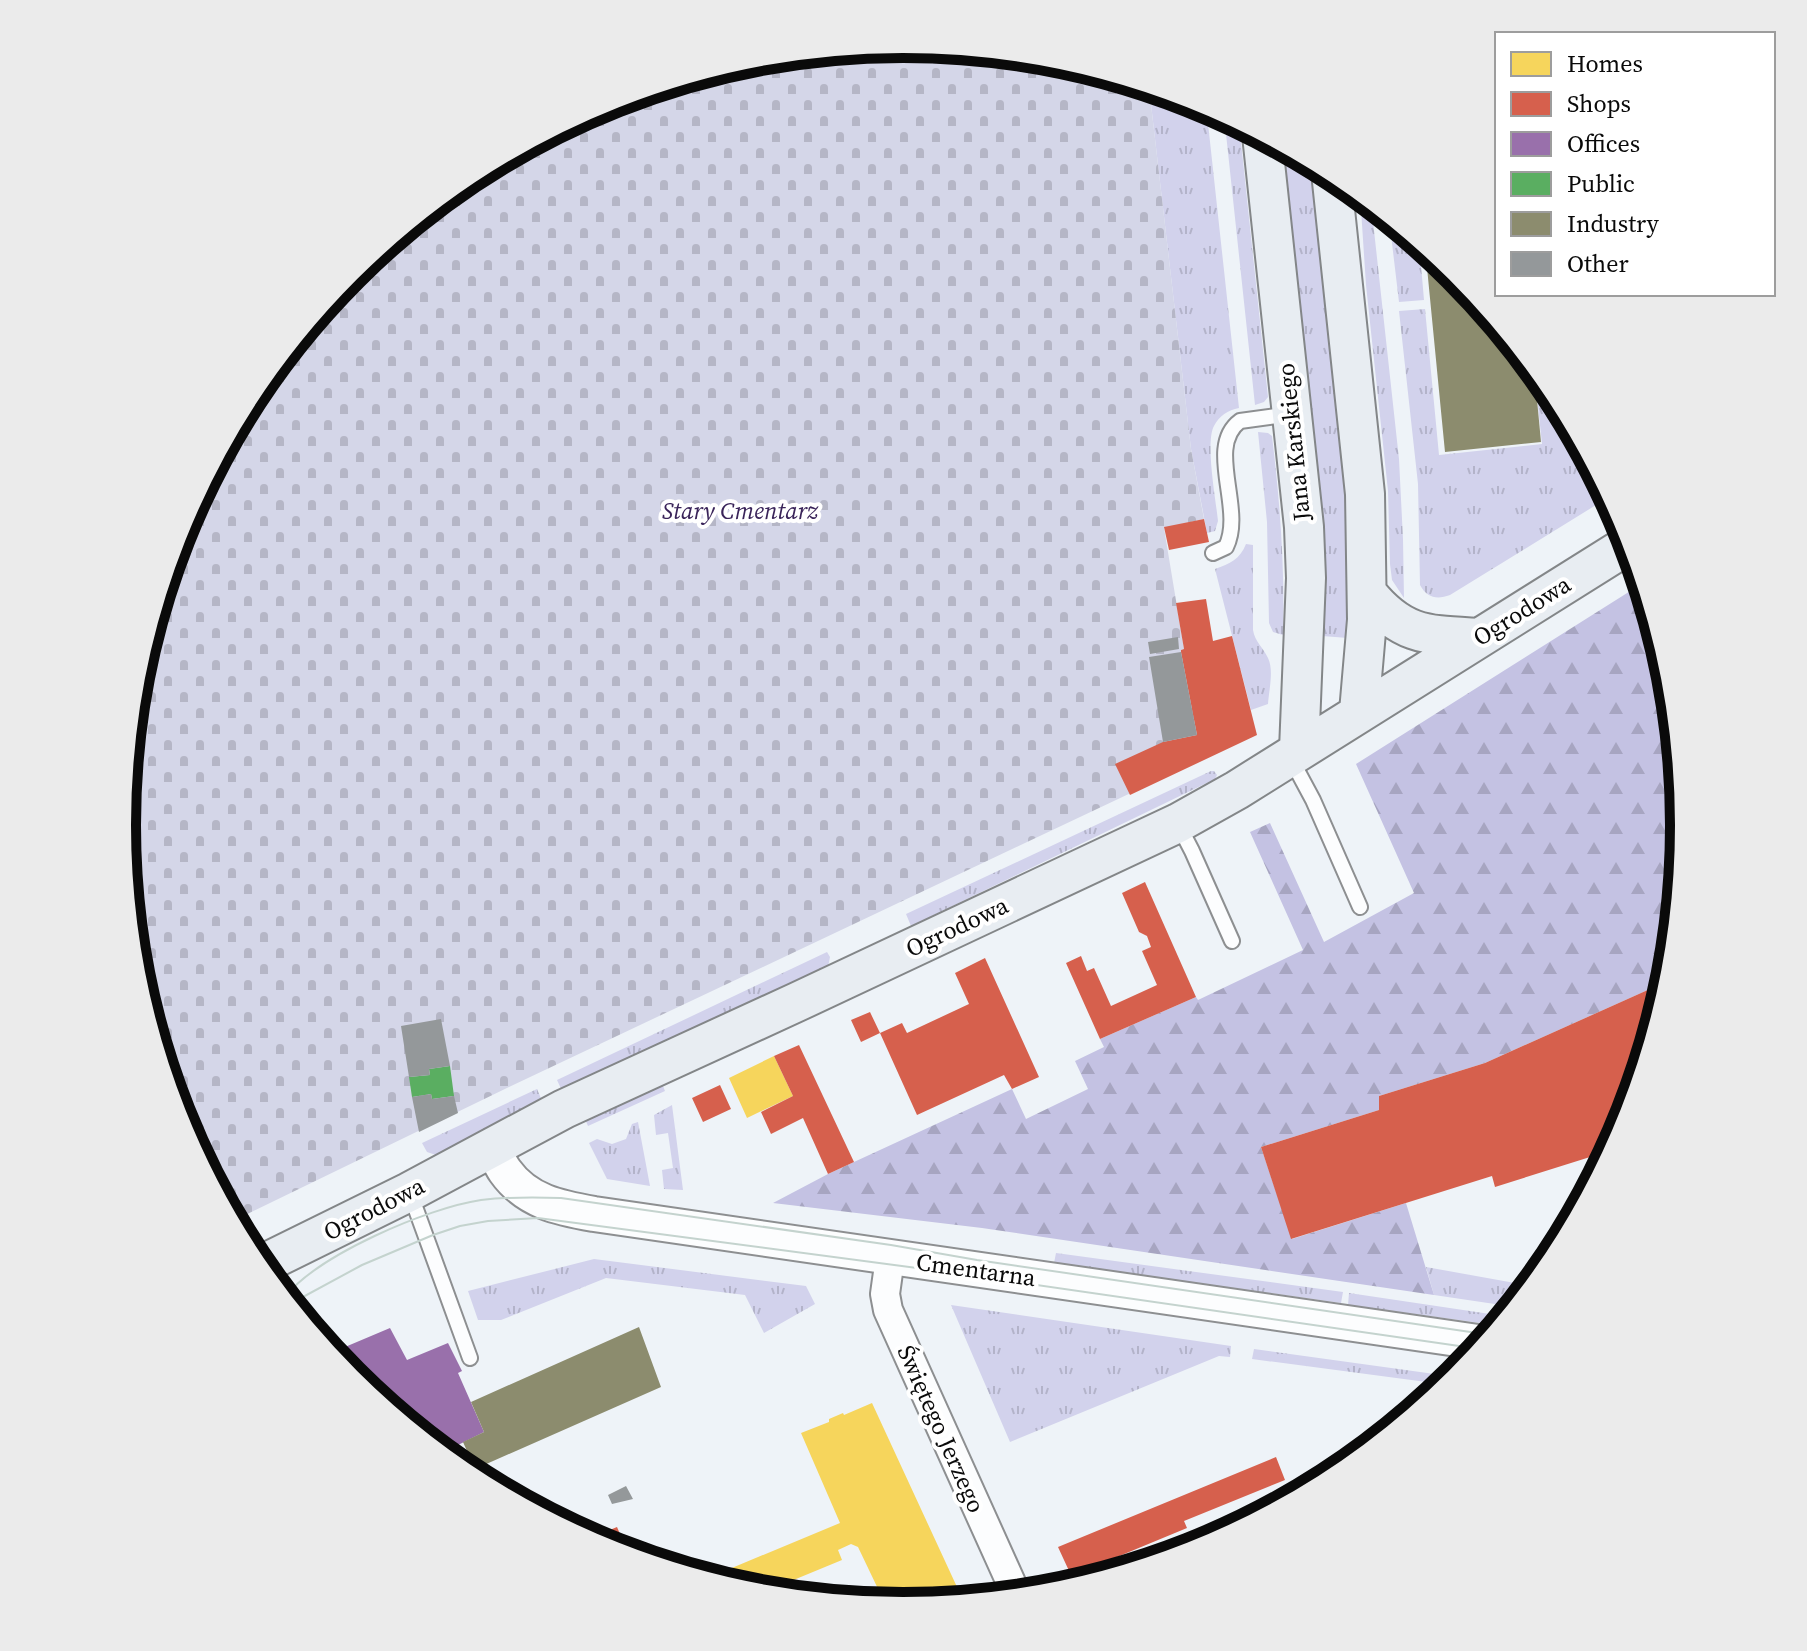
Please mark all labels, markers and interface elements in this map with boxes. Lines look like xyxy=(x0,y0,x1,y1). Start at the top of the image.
legend xyxy=(1495,32,1775,296)
text: Homes xyxy=(1567,47,1643,80)
text: Shops xyxy=(1567,87,1631,120)
text: Offices xyxy=(1567,127,1640,160)
text: Public xyxy=(1567,167,1635,200)
text: Industry xyxy=(1567,207,1659,240)
text: Other xyxy=(1567,247,1629,280)
street label: Jana Karskiego xyxy=(1269,361,1318,524)
park label: Stary Cmentarz xyxy=(662,494,819,527)
street label: Ogrodowa xyxy=(1467,567,1578,654)
street label: Ogrodowa xyxy=(900,888,1014,965)
street label: Ogrodowa xyxy=(318,1169,431,1248)
street label: Cmentarna xyxy=(914,1245,1039,1294)
street label: Świętego Jerzego xyxy=(890,1340,993,1518)

